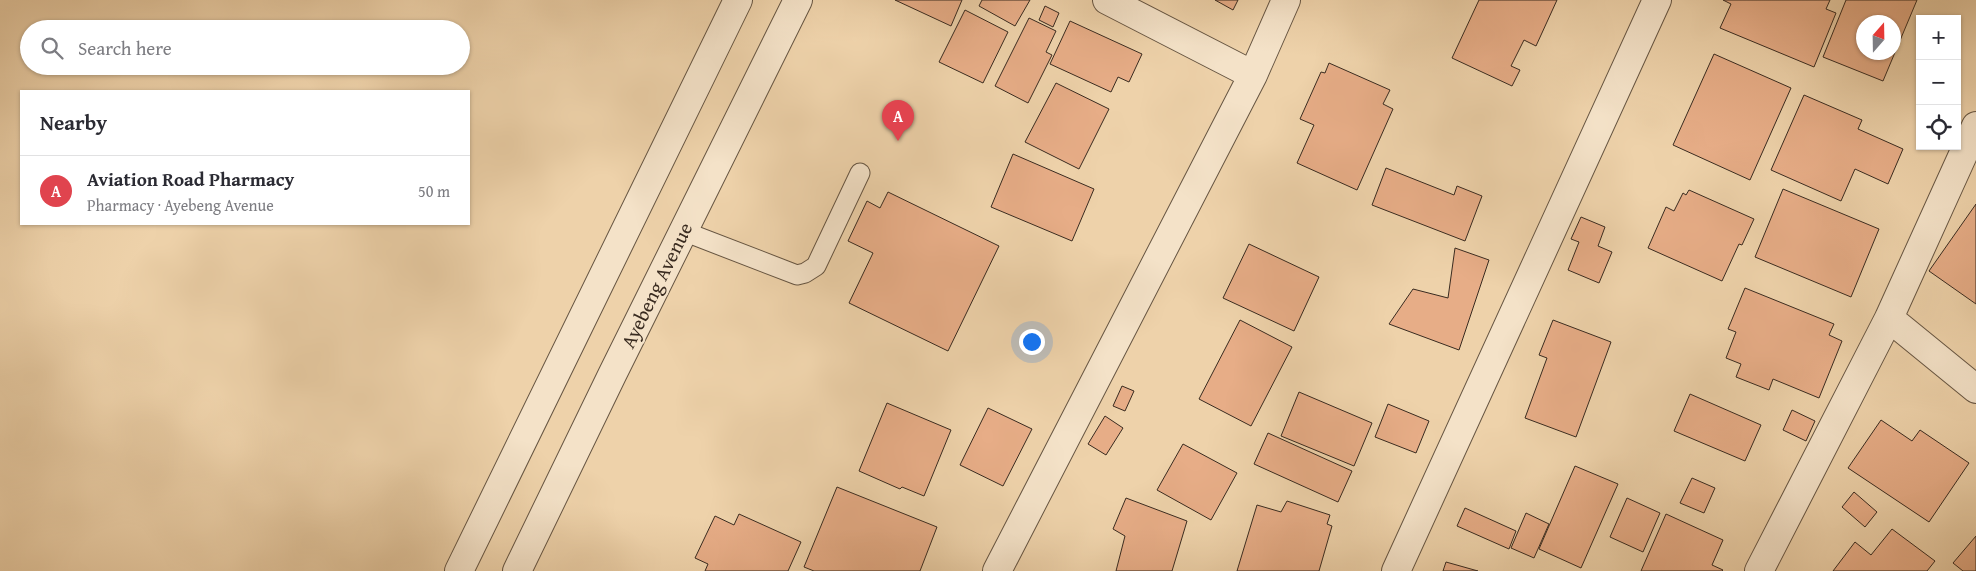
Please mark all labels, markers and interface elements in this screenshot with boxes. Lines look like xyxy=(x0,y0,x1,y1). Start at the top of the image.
north arrow xyxy=(1856,15,1901,60)
map controls xyxy=(1916,15,1961,150)
button: + xyxy=(1916,15,1961,60)
search box xyxy=(20,20,470,75)
icon: search xyxy=(38,34,66,62)
text: Search here xyxy=(78,34,172,62)
button: − xyxy=(1916,60,1961,105)
pin: A xyxy=(882,100,914,141)
button: locate xyxy=(1916,105,1961,150)
text: Nearby xyxy=(40,107,107,138)
text: Aviation Road Pharmacy xyxy=(87,165,294,193)
text: A xyxy=(51,179,61,203)
text: 50 m xyxy=(418,179,450,203)
text: Pharmacy · Ayebeng Avenue xyxy=(87,193,274,217)
street label: Ayebeng Avenue xyxy=(613,217,699,353)
your location xyxy=(1019,329,1045,355)

